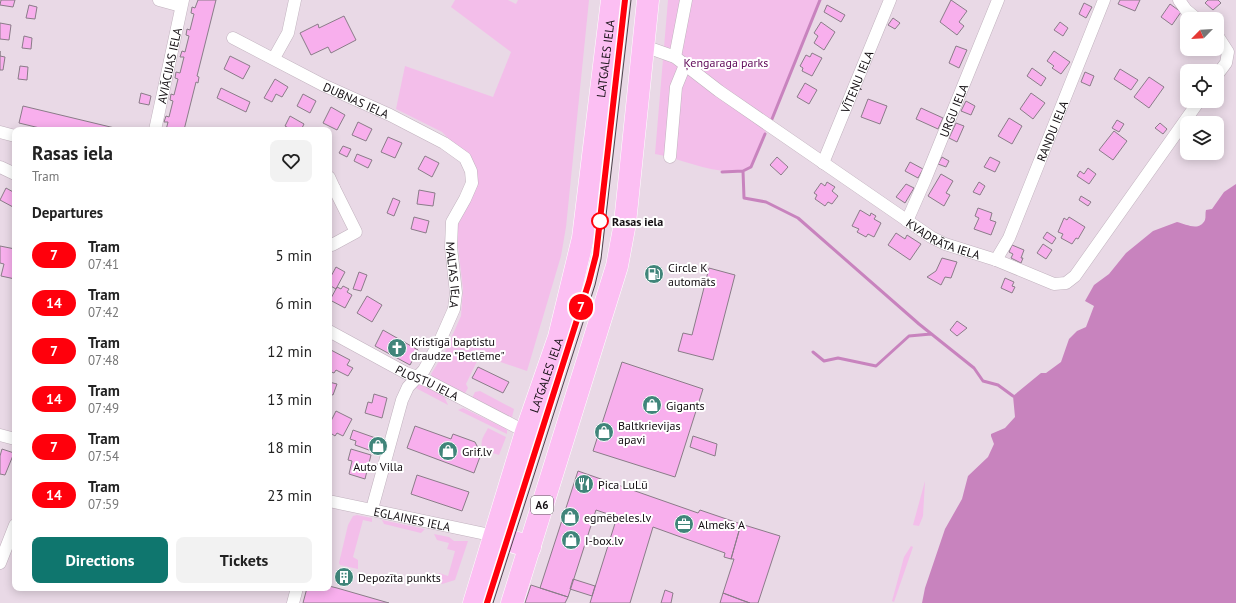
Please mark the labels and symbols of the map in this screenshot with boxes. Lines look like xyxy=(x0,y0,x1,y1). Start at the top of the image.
north arrow xyxy=(1180,12,1224,56)
street label: LATGALES IELA xyxy=(593,19,617,98)
street label: AVIĀCIJAS IELA xyxy=(153,26,184,105)
street label: VĪTEŅU IELA xyxy=(837,48,876,116)
park label: Ķengaraga parks xyxy=(684,55,768,71)
street label: DUBNAS IELA xyxy=(321,79,392,121)
street label: URGU IELA xyxy=(936,81,971,139)
street label: RANDU IELA xyxy=(1033,98,1071,163)
marker: Rasas iela xyxy=(591,212,609,230)
place label: Rasas iela xyxy=(612,214,663,229)
street label: KVADRĀTA IELA xyxy=(904,215,982,262)
street label: MALTAS IELA xyxy=(443,241,464,309)
place label: Circle K automāts xyxy=(668,260,716,289)
fuel station icon: Circle K automāts xyxy=(643,263,665,285)
line badge: 7 xyxy=(568,294,594,320)
place label: Kristīgā baptistu draudze "Betlēme" xyxy=(411,334,505,363)
street label: LATGALES IELA xyxy=(526,336,566,415)
church icon: Kristīgā baptistu draudze "Betlēme" xyxy=(386,337,408,359)
street label: PLOSTU IELA xyxy=(393,361,461,403)
shop icon: Gigants xyxy=(641,394,663,416)
place label: Gigants xyxy=(666,398,705,413)
place label: Baltkrievijas apavi xyxy=(618,418,681,447)
shop icon: Baltkrievijas apavi xyxy=(593,421,615,443)
shop icon: Auto Villa xyxy=(367,435,389,457)
shop icon: Grif.lv xyxy=(437,440,459,462)
place label: Grif.lv xyxy=(462,444,492,459)
place label: Auto Villa xyxy=(353,459,403,474)
restaurant icon: Pica LuLū xyxy=(573,473,595,495)
place label: Pica LuLū xyxy=(598,477,648,492)
road number: A6 xyxy=(531,496,553,514)
street label: EGLAINES IELA xyxy=(372,503,452,534)
shop icon: egmēbeles.lv xyxy=(559,506,581,528)
place label: egmēbeles.lv xyxy=(584,510,652,525)
office icon: Almeks A xyxy=(673,513,695,535)
place label: Almeks A xyxy=(698,517,745,532)
shop icon: I-box.lv xyxy=(560,529,582,551)
place label: I-box.lv xyxy=(585,533,624,548)
building icon: Depozīta punkts xyxy=(333,566,355,588)
place label: Depozīta punkts xyxy=(358,570,441,585)

